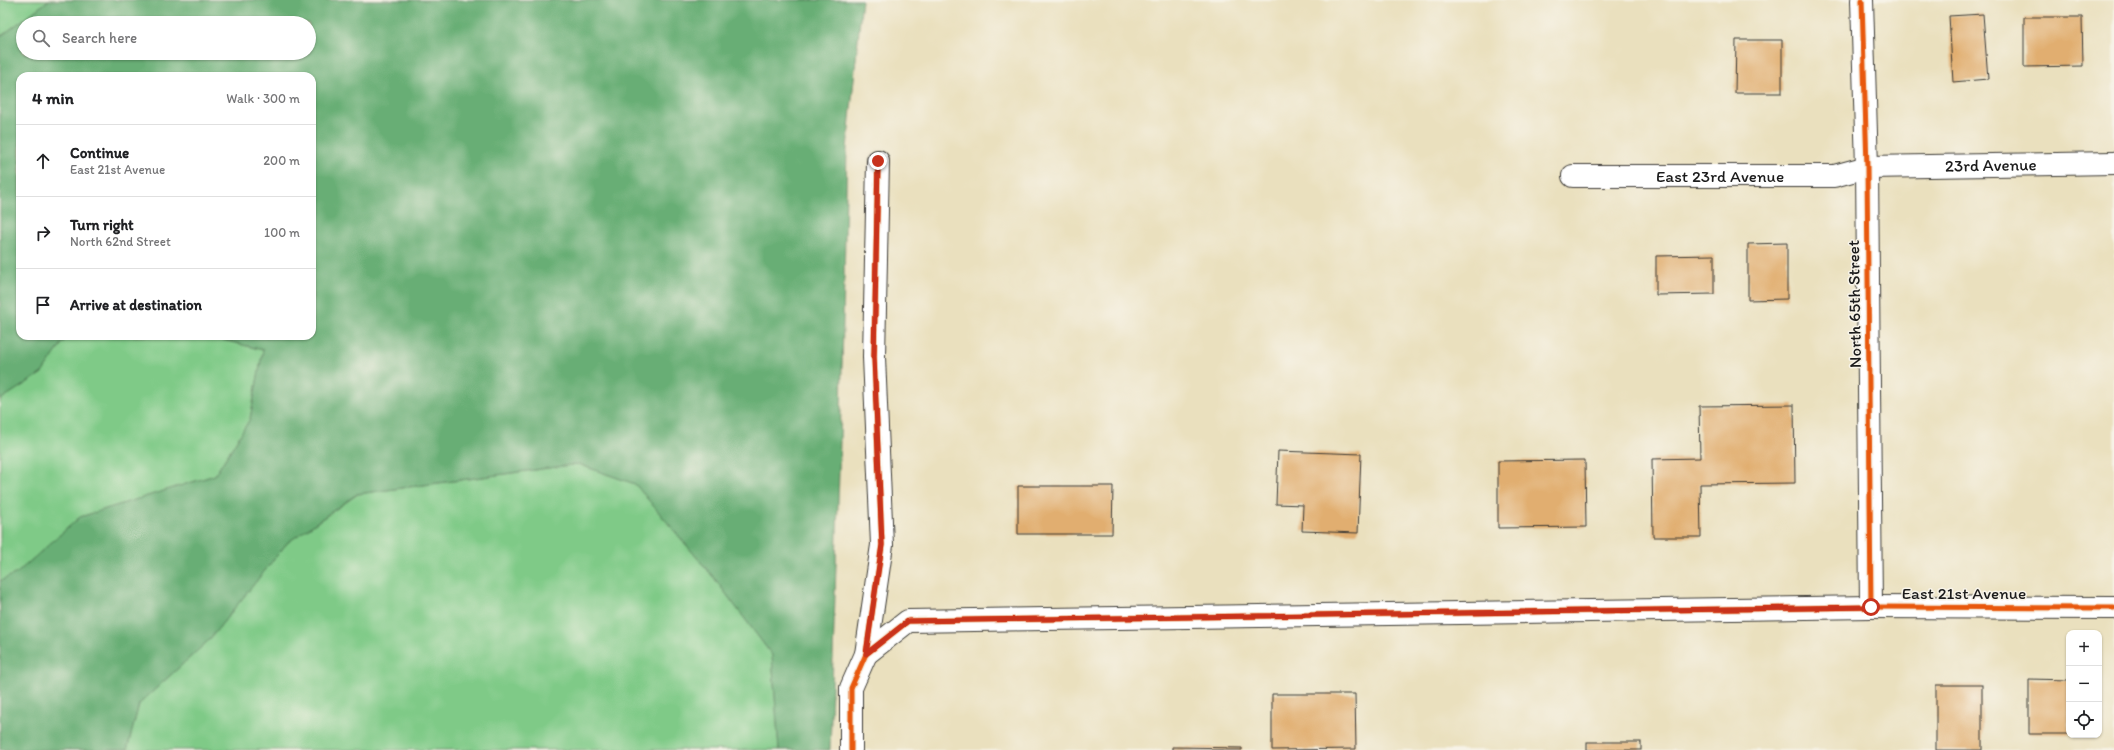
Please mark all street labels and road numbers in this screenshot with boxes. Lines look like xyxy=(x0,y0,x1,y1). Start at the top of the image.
street label: 23rd Avenue xyxy=(1945,154,2037,176)
street label: East 23rd Avenue xyxy=(1656,166,1784,186)
street label: North 65th Street xyxy=(1843,239,1865,368)
street label: East 21st Avenue xyxy=(1902,583,2026,603)

